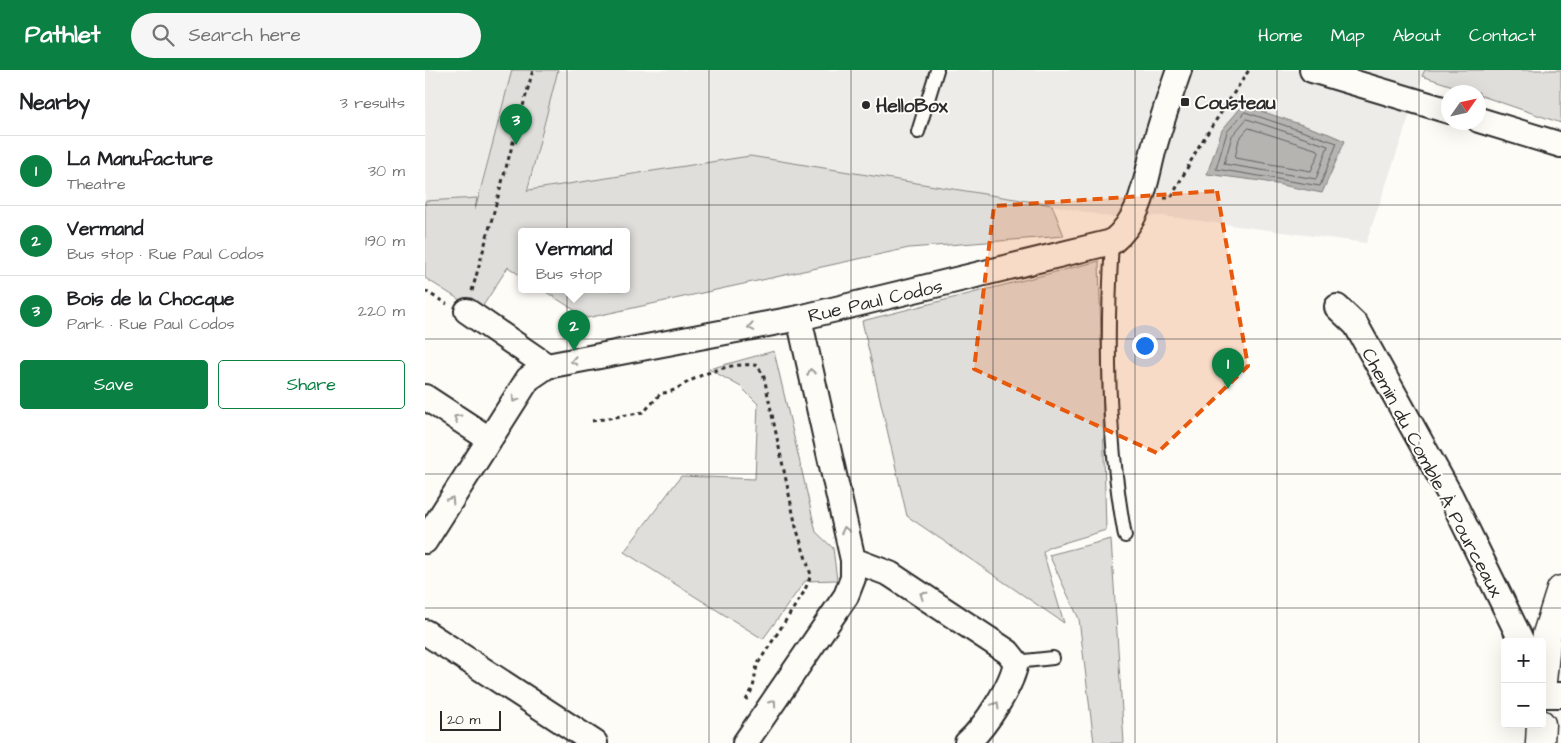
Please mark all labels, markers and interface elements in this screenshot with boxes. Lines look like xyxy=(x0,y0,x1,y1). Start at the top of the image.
search box xyxy=(131,13,481,58)
text: Pathlet xyxy=(25,18,101,52)
icon: search xyxy=(149,21,177,49)
text: Search here xyxy=(189,22,301,49)
text: Home xyxy=(1258,23,1303,48)
text: Map xyxy=(1331,23,1365,48)
text: About xyxy=(1393,23,1441,48)
text: Contact xyxy=(1469,23,1536,48)
north arrow xyxy=(1441,85,1486,130)
text: Nearby xyxy=(20,88,90,117)
place label: Cousteau xyxy=(1195,90,1276,117)
text: 3 results xyxy=(340,92,405,114)
place label: HelloBox xyxy=(876,93,949,120)
marker: Cousteau xyxy=(1179,96,1191,108)
marker: HelloBox xyxy=(860,99,872,111)
pin: 3 xyxy=(500,104,532,145)
text: La Manufacture xyxy=(67,146,213,173)
text: 1 xyxy=(35,160,37,182)
text: 30 m xyxy=(368,160,405,182)
text: Theatre xyxy=(67,173,126,195)
text: Vermand xyxy=(67,216,143,243)
popup xyxy=(518,228,630,293)
text: 2 xyxy=(31,230,41,252)
text: 190 m xyxy=(365,230,405,252)
text: Vermand xyxy=(536,236,612,263)
text: Bus stop · Rue Paul Codos xyxy=(67,243,264,265)
text: Bus stop xyxy=(536,263,602,285)
street label: Rue Paul Codos xyxy=(805,273,945,330)
text: Bois de la Chocque xyxy=(67,286,234,313)
text: 3 xyxy=(32,300,40,322)
text: 220 m xyxy=(358,300,405,322)
pin: 2 xyxy=(558,310,590,351)
text: Park · Rue Paul Codos xyxy=(67,313,235,335)
one-way arrow xyxy=(747,322,755,332)
your location xyxy=(1132,333,1158,359)
street label: Chemin du Comble À Pourceaux xyxy=(1354,343,1509,602)
pin: 1 xyxy=(1212,348,1244,389)
one-way arrow xyxy=(570,355,579,365)
button: Save xyxy=(20,360,208,409)
button: Share xyxy=(218,360,405,409)
one-way arrow xyxy=(806,367,816,376)
one-way arrow xyxy=(511,394,521,403)
one-way arrow xyxy=(454,414,463,424)
one-way arrow xyxy=(445,496,454,505)
one-way arrow xyxy=(840,526,851,535)
one-way arrow xyxy=(919,592,928,602)
map controls xyxy=(1501,638,1546,728)
button: + xyxy=(1501,638,1546,683)
button: − xyxy=(1501,683,1546,728)
one-way arrow xyxy=(767,699,776,709)
one-way arrow xyxy=(989,701,999,710)
scale bar xyxy=(440,708,501,731)
text: 20 m xyxy=(447,710,480,730)

